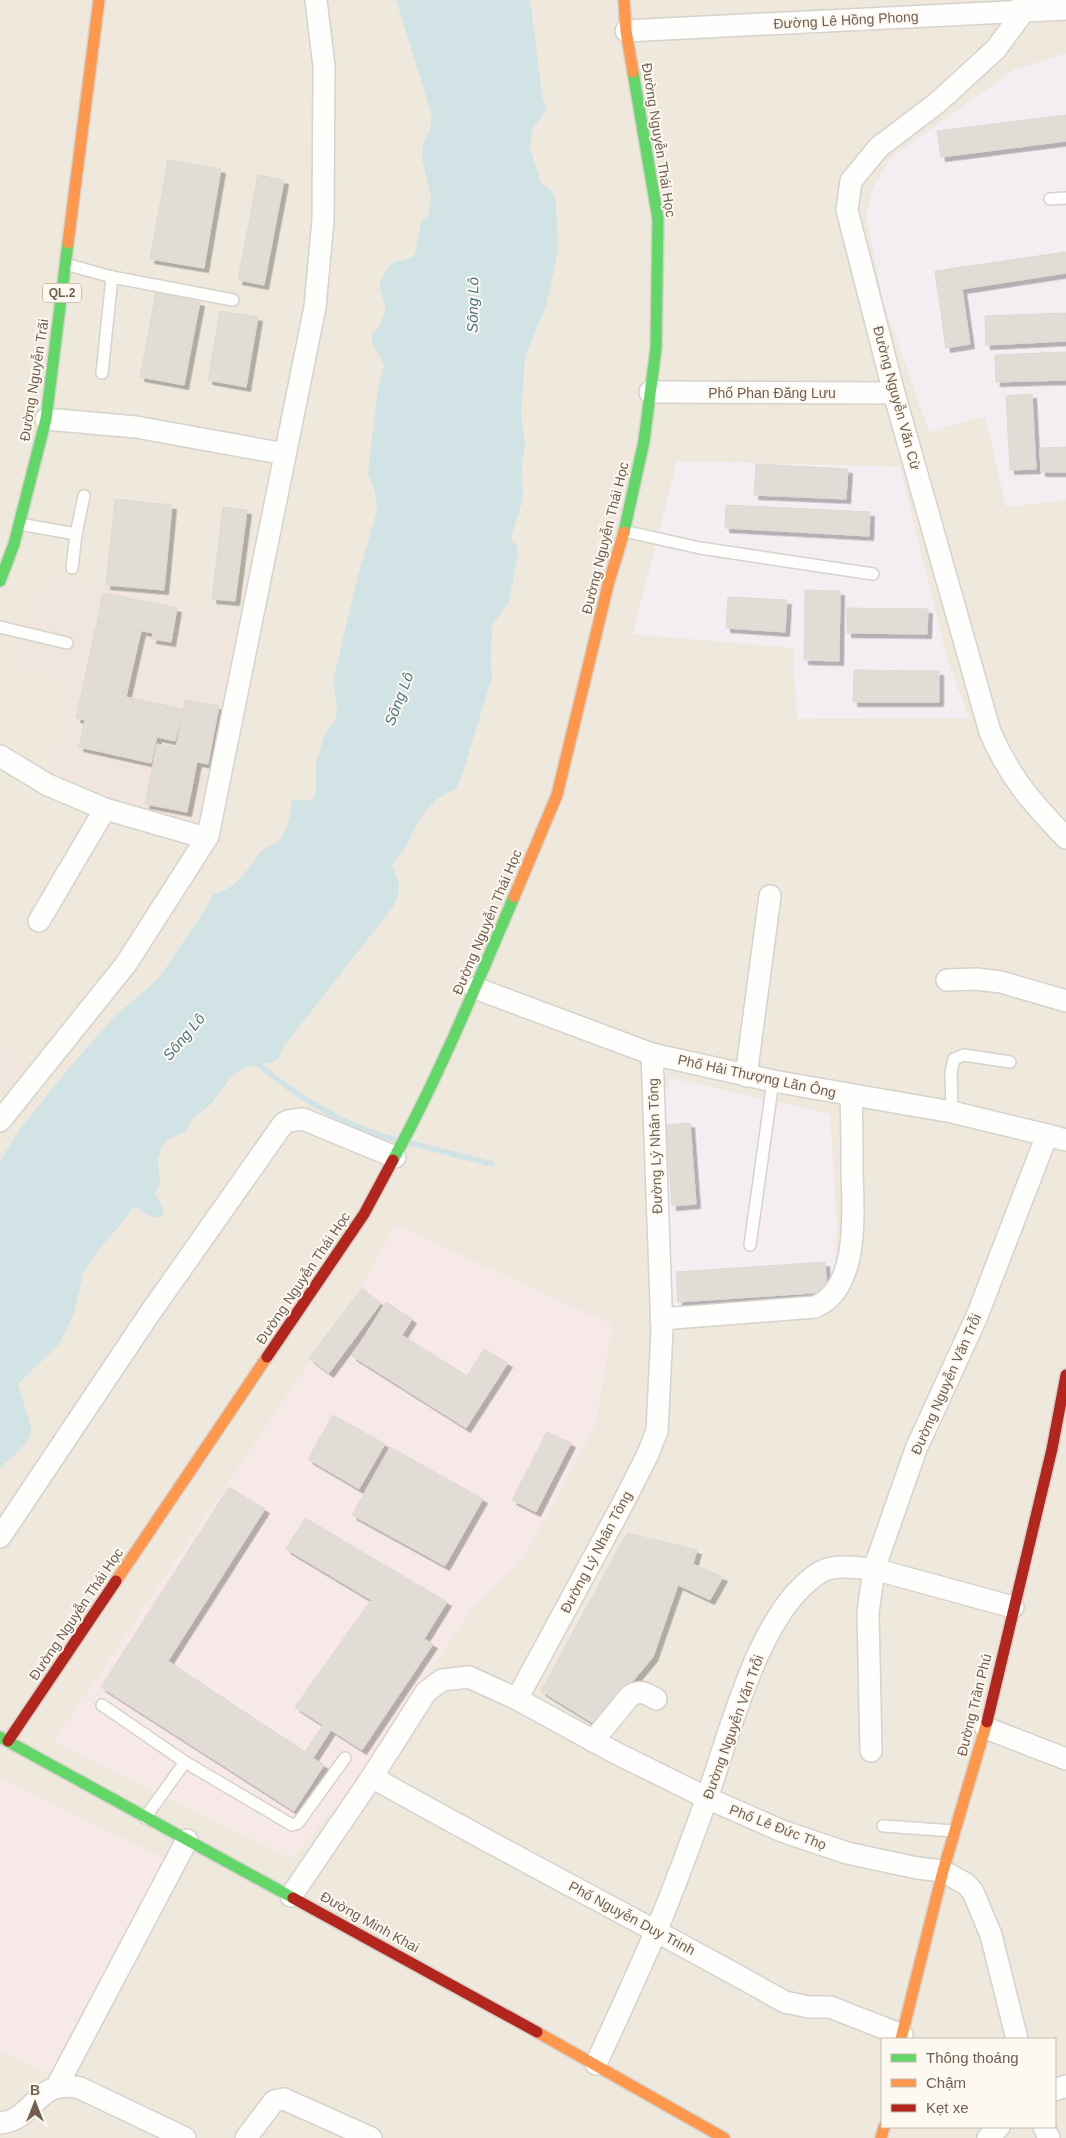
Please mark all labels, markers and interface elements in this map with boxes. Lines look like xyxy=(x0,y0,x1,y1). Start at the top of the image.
street label: Đường Lê Hồng Phong xyxy=(773,8,919,32)
street label: Đường Nguyễn Thái Học xyxy=(639,62,679,218)
water label: Sông Lô xyxy=(464,277,481,333)
road number: QL.2 xyxy=(43,284,81,302)
street label: Đường Nguyễn Trãi xyxy=(16,318,52,442)
street label: Đường Nguyễn Văn Cừ xyxy=(870,324,924,472)
street label: Phố Phan Đăng Lưu xyxy=(708,385,836,401)
street label: Đường Nguyễn Thái Học xyxy=(578,460,632,616)
water label: Sông Lô xyxy=(381,670,416,728)
street label: Đường Nguyễn Thái Học xyxy=(449,847,525,997)
water label: Sông Lô xyxy=(159,1010,208,1064)
street label: Phố Hải Thượng Lãn Ông xyxy=(676,1051,838,1101)
street label: Đường Lý Nhân Tông xyxy=(645,1078,665,1214)
street label: Đường Nguyễn Thái Học xyxy=(253,1209,353,1347)
street label: Đường Nguyễn Văn Trỗi xyxy=(908,1311,984,1457)
street label: Đường Lý Nhân Tông xyxy=(557,1488,635,1616)
street label: Đường Nguyễn Thái Học xyxy=(26,1545,126,1683)
street label: Đường Trần Phú xyxy=(954,1652,994,1758)
street label: Đường Nguyễn Văn Trỗi xyxy=(699,1653,767,1801)
street label: Phố Lê Đức Thọ xyxy=(727,1801,829,1853)
street label: Phố Nguyễn Duy Trinh xyxy=(566,1878,698,1958)
street label: Đường Minh Khai xyxy=(318,1888,422,1956)
legend xyxy=(881,2038,1056,2128)
text: Thông thoáng xyxy=(926,2049,1019,2066)
text: Chậm xyxy=(926,2074,966,2091)
north arrow xyxy=(10,2078,60,2128)
text: B xyxy=(30,2082,40,2098)
text: Kẹt xe xyxy=(926,2099,969,2116)

